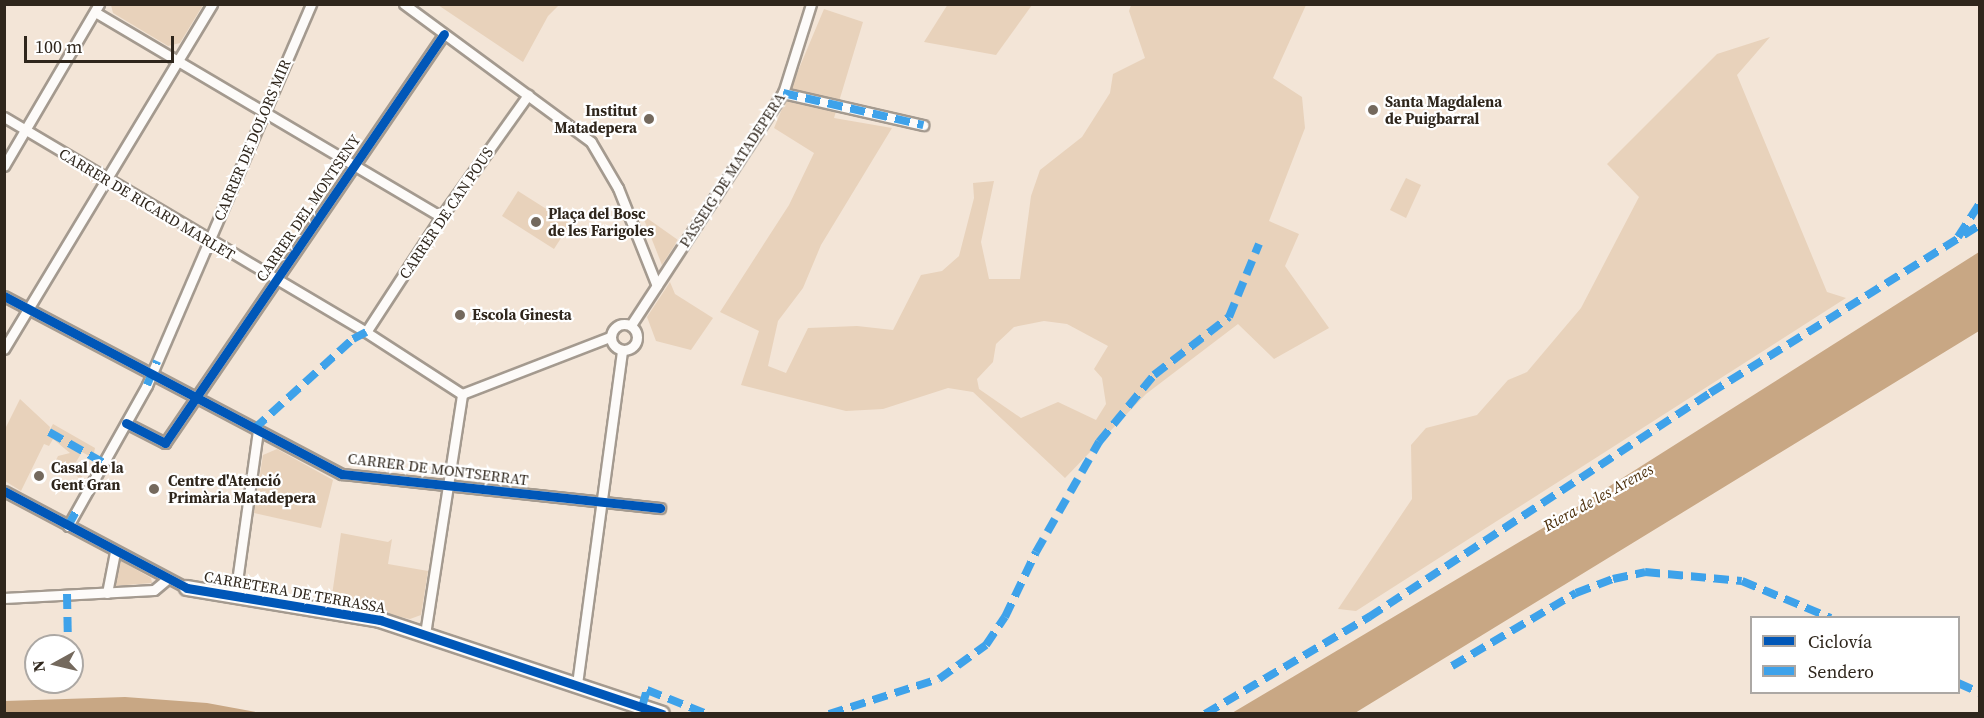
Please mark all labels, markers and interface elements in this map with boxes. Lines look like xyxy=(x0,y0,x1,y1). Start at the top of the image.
scale bar xyxy=(27,24,177,62)
text: 100 m xyxy=(35,34,82,59)
street label: CARRER DE DOLORS MIR xyxy=(210,57,294,223)
street label: PASSEIG DE MATADEPERA xyxy=(675,89,789,251)
place label: Santa Magdalena de Puigbarral xyxy=(1385,92,1502,127)
place label: Institut Matadepera xyxy=(554,101,637,136)
marker: Santa Magdalena de Puigbarral xyxy=(1366,103,1380,117)
marker: Institut Matadepera xyxy=(642,112,656,126)
street label: CARRER DEL MONTSENY xyxy=(252,131,364,285)
street label: CARRER DE RICARD MARLET xyxy=(56,144,238,264)
street label: CARRER DE CAN POUS xyxy=(395,144,497,282)
place label: Plaça del Bosc de les Farigoles xyxy=(548,204,654,239)
marker: Plaça del Bosc de les Farigoles xyxy=(529,215,543,229)
place label: Escola Ginesta xyxy=(472,306,572,324)
marker: Escola Ginesta xyxy=(453,308,467,322)
street label: CARRER DE MONTSERRAT xyxy=(347,449,529,489)
place label: Casal de la Gent Gran xyxy=(51,458,124,493)
water label: Riera de les Arenes xyxy=(1540,459,1656,535)
marker: Casal de la Gent Gran xyxy=(32,469,46,483)
place label: Centre d'Atenció Primària Matadepera xyxy=(168,471,316,506)
marker: Centre d'Atenció Primària Matadepera xyxy=(145,480,163,498)
street label: CARRETERA DE TERRASSA xyxy=(203,567,387,617)
legend xyxy=(1750,616,1960,694)
text: Ciclovía xyxy=(1808,629,1872,654)
north arrow xyxy=(24,634,84,694)
text: N xyxy=(26,659,50,674)
text: Sendero xyxy=(1808,659,1874,684)

